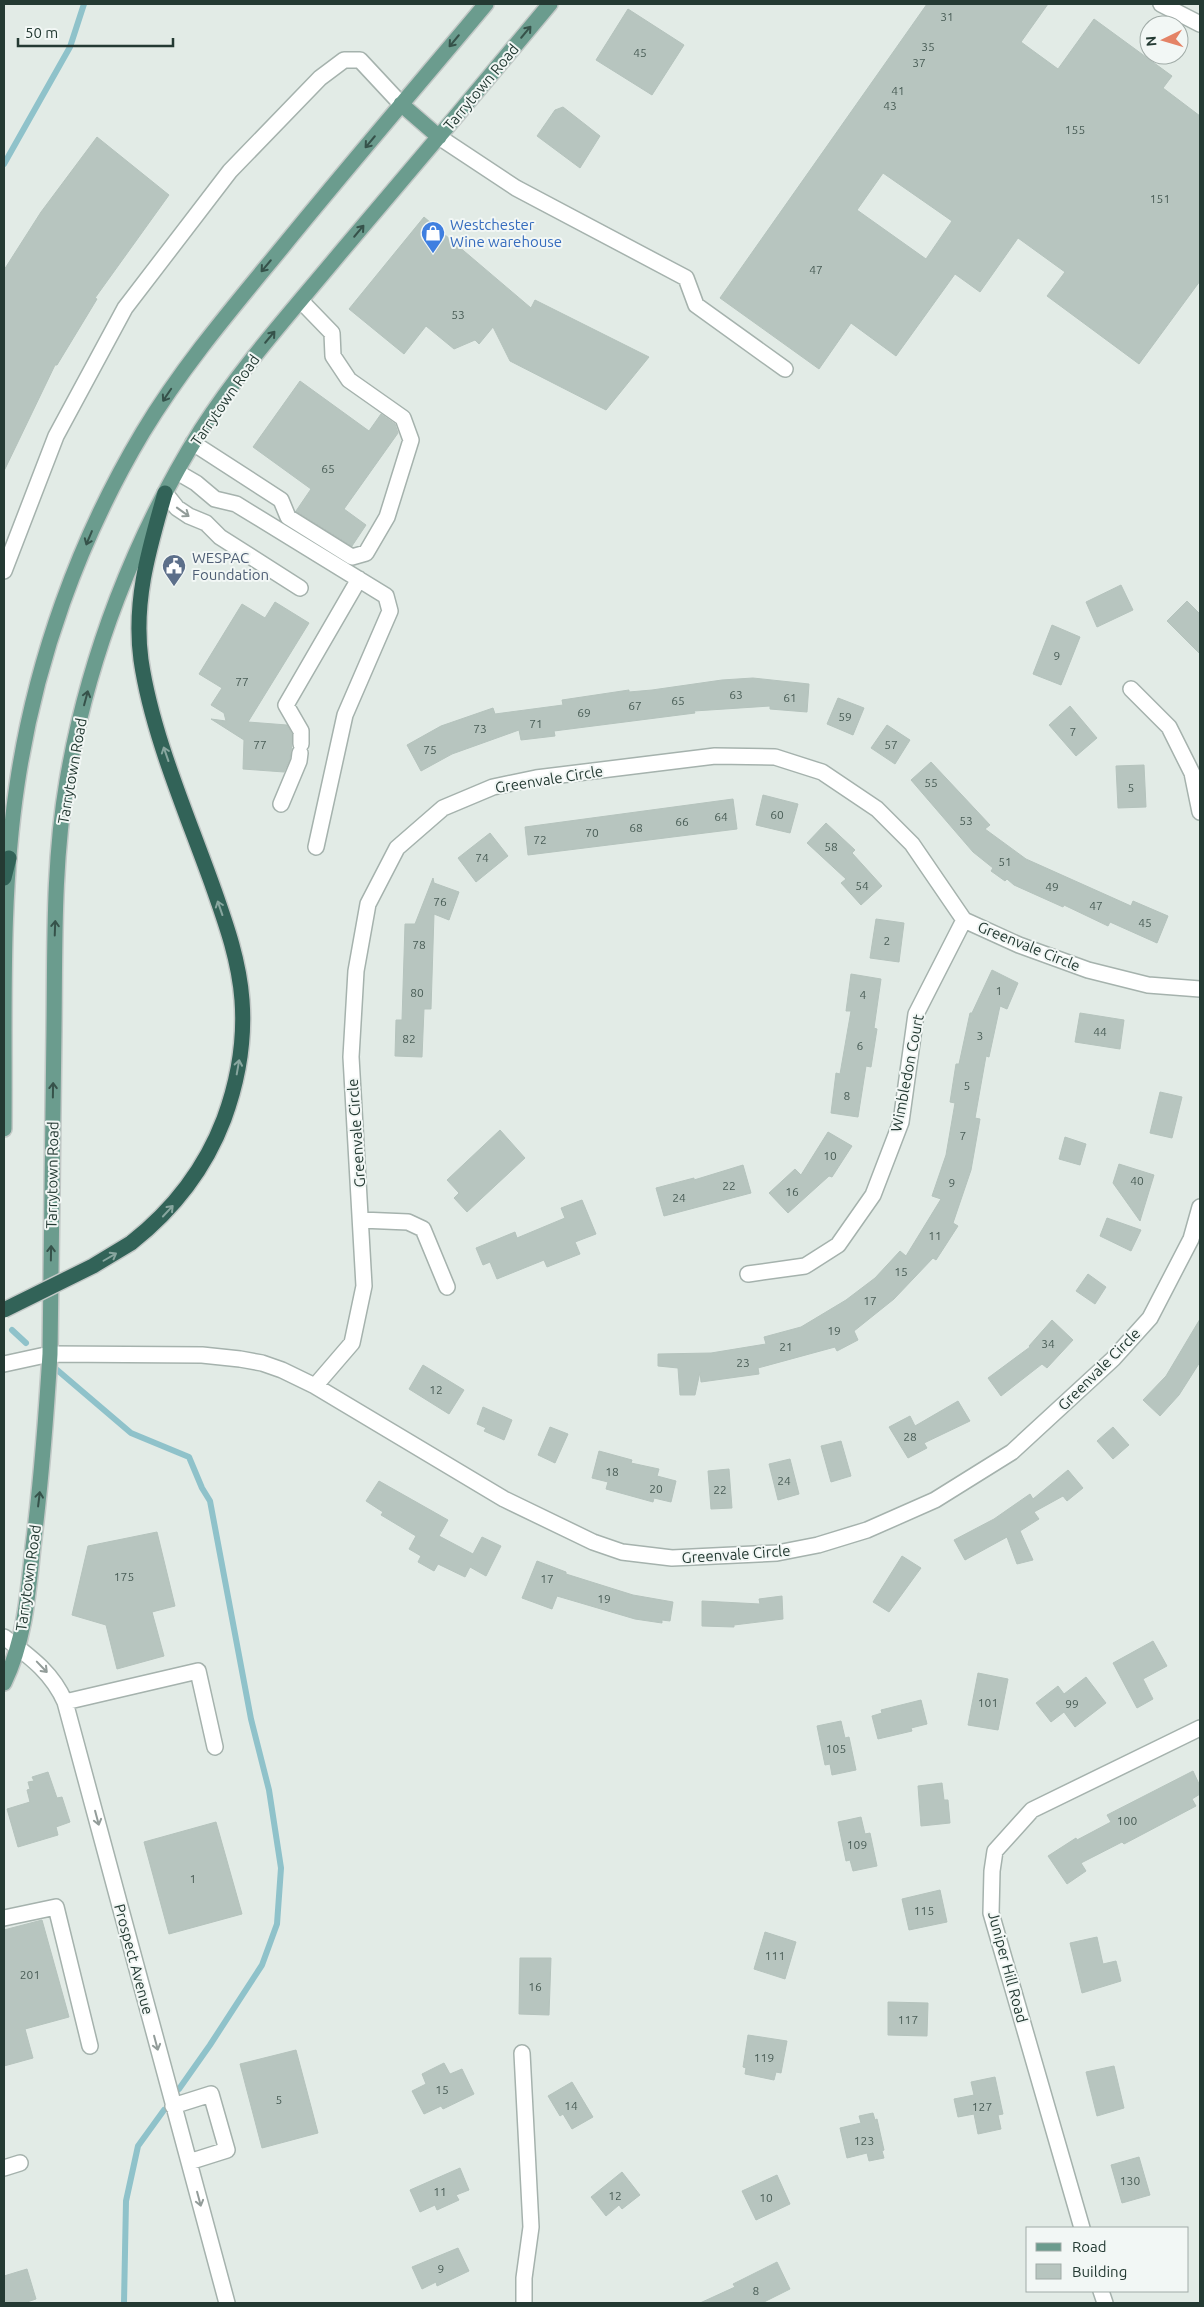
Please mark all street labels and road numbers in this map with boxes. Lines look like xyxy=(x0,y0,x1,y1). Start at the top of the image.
street label: Tarrytown Road xyxy=(440,40,522,134)
street label: Tarrytown Road xyxy=(187,351,263,449)
street label: Tarrytown Road xyxy=(54,717,90,825)
street label: Greenvale Circle xyxy=(494,762,604,796)
street label: Greenvale Circle xyxy=(975,918,1083,974)
street label: Wimbledon Court xyxy=(887,1013,927,1133)
street label: Greenvale Circle xyxy=(344,1078,368,1188)
street label: Tarrytown Road xyxy=(43,1121,61,1229)
street label: Greenvale Circle xyxy=(1054,1324,1144,1414)
street label: Tarrytown Road xyxy=(12,1524,44,1632)
street label: Greenvale Circle xyxy=(681,1542,791,1566)
street label: Prospect Avenue xyxy=(111,1902,157,2016)
street label: Juniper Hill Road xyxy=(985,1910,1031,2024)

